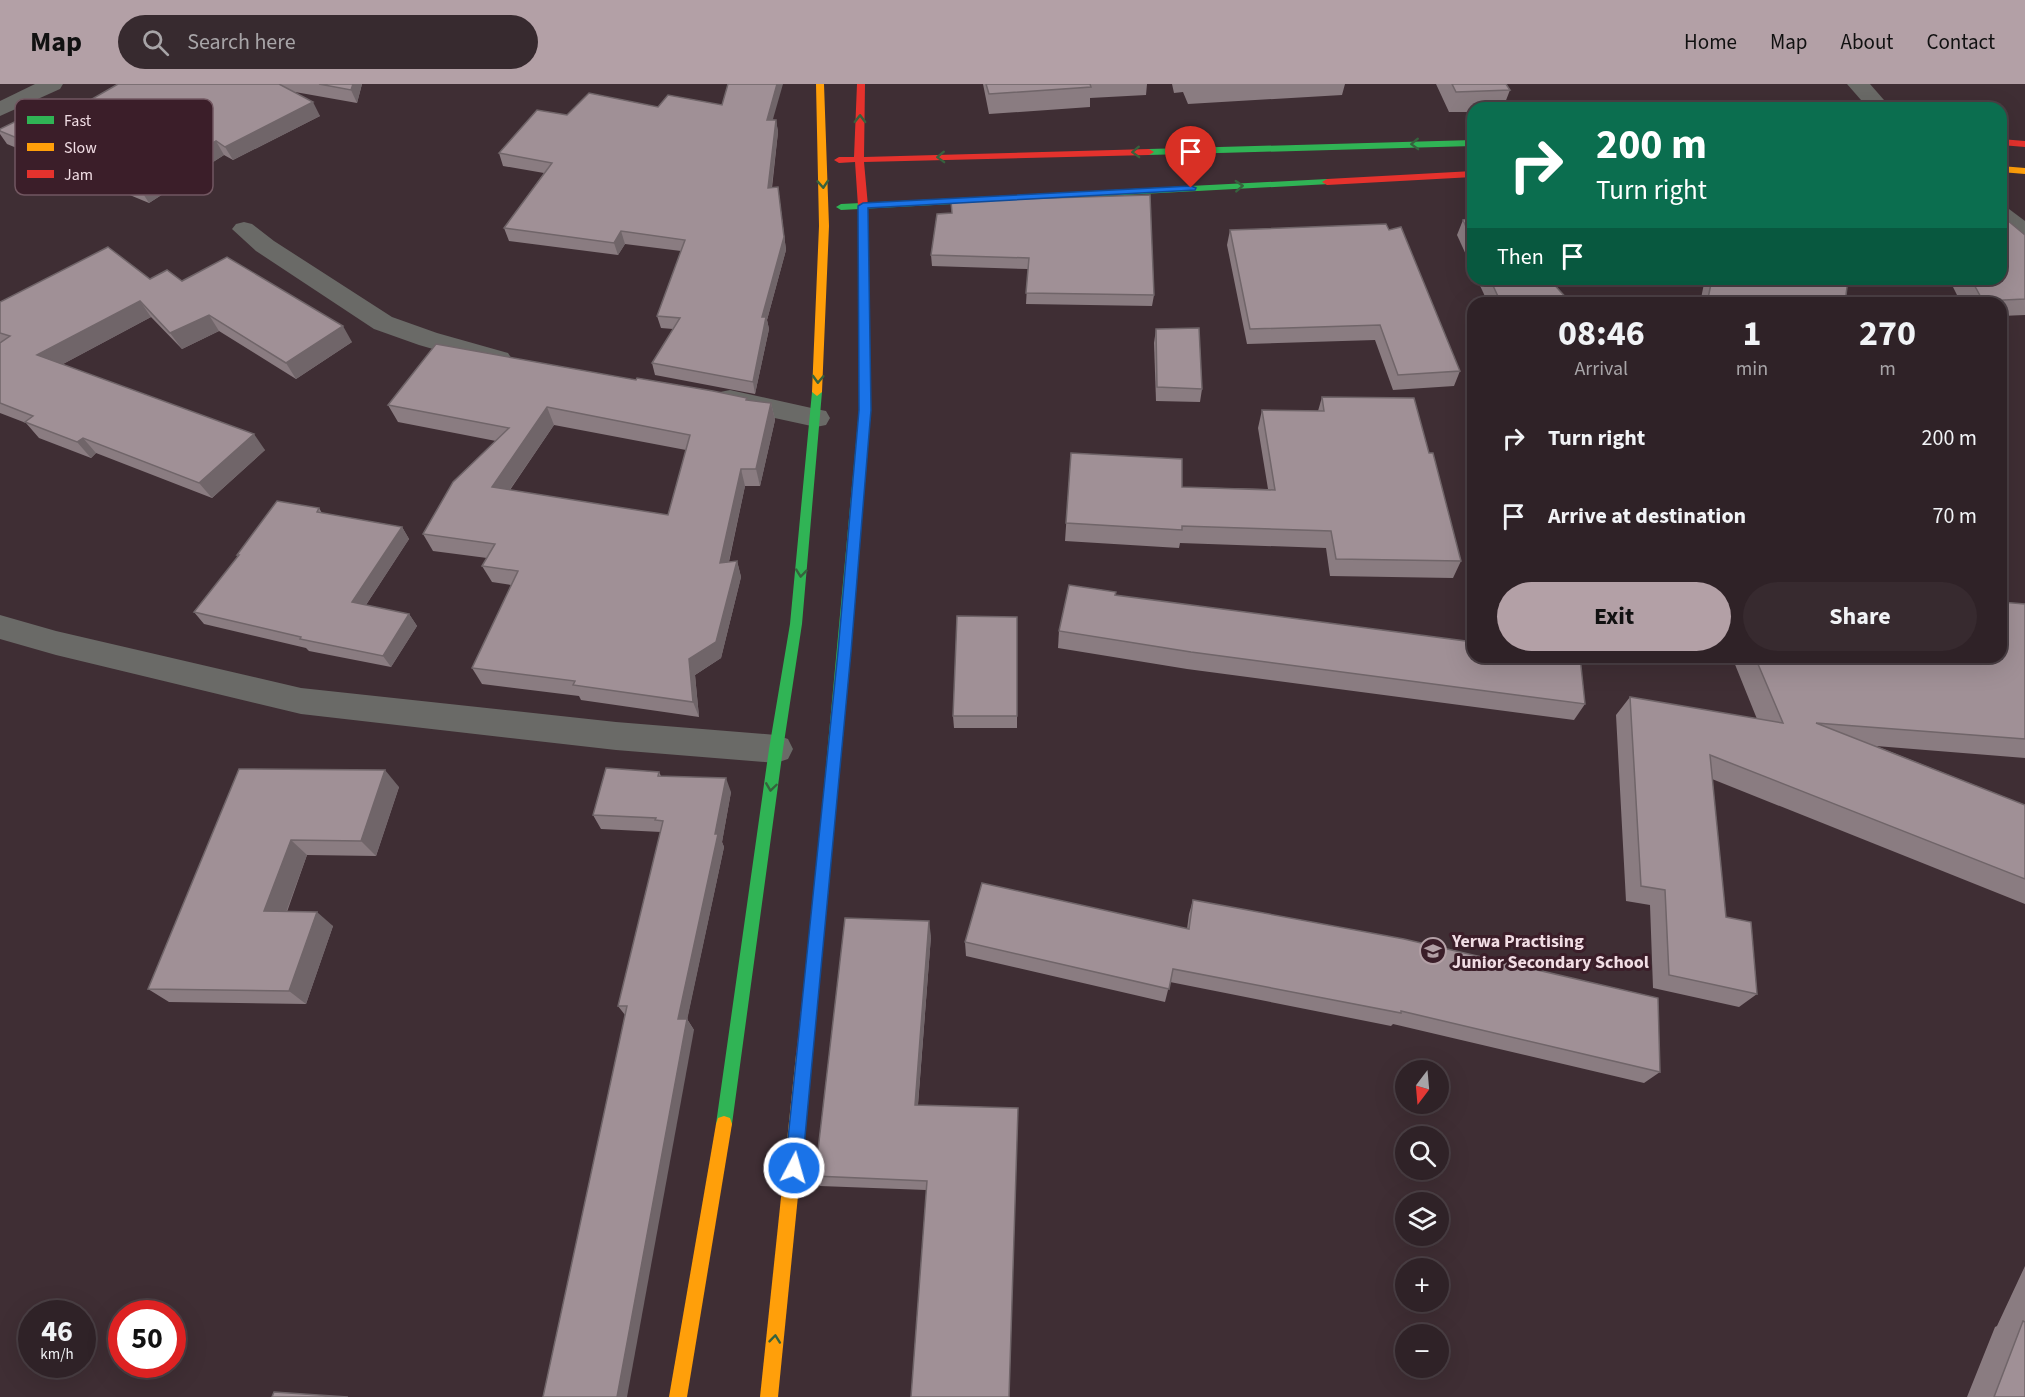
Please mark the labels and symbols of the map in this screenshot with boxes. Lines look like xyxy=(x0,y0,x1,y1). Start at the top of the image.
legend xyxy=(15,99,213,195)
text: Fast xyxy=(64,110,92,132)
one-way arrow xyxy=(854,115,867,124)
pin xyxy=(1165,126,1216,188)
text: Slow xyxy=(64,137,97,159)
one-way arrow xyxy=(1410,138,1419,151)
one-way arrow xyxy=(1131,146,1140,158)
one-way arrow xyxy=(936,151,945,164)
text: Jam xyxy=(64,164,93,186)
one-way arrow xyxy=(1235,179,1244,192)
one-way arrow xyxy=(816,180,829,189)
one-way arrow xyxy=(811,375,824,384)
one-way arrow xyxy=(795,569,808,578)
one-way arrow xyxy=(765,783,777,792)
place label: Yerwa Practising Junior Secondary School xyxy=(1451,929,1649,975)
school or university icon: Yerwa Practising Junior Secondary School xyxy=(1418,936,1448,966)
north arrow xyxy=(1395,1060,1449,1114)
position arrow xyxy=(762,1136,826,1200)
speed limit sign: 50 xyxy=(108,1300,186,1378)
one-way arrow xyxy=(768,1334,781,1343)

